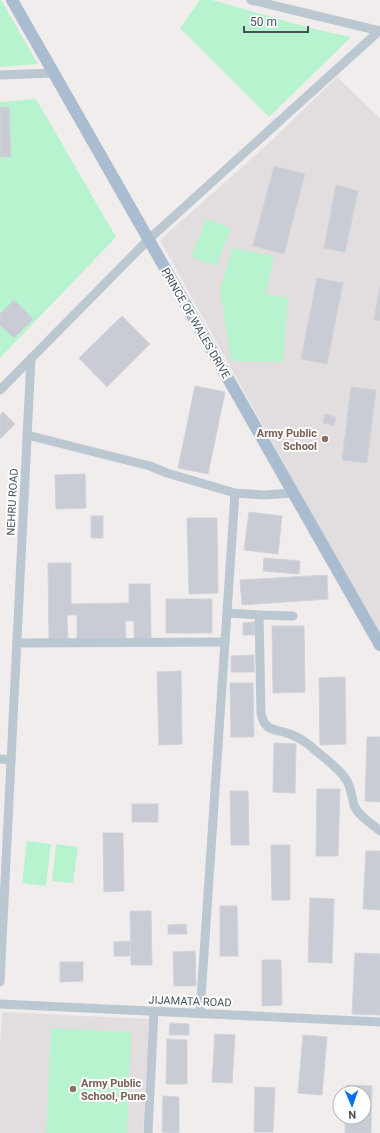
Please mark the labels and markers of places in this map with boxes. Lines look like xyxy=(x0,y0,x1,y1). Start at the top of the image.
place label: Army Public School xyxy=(257,427,317,453)
marker: Army Public School xyxy=(320,434,330,444)
place label: Army Public School, Pune xyxy=(81,1077,146,1103)
marker: Army Public School, Pune xyxy=(68,1084,78,1094)

